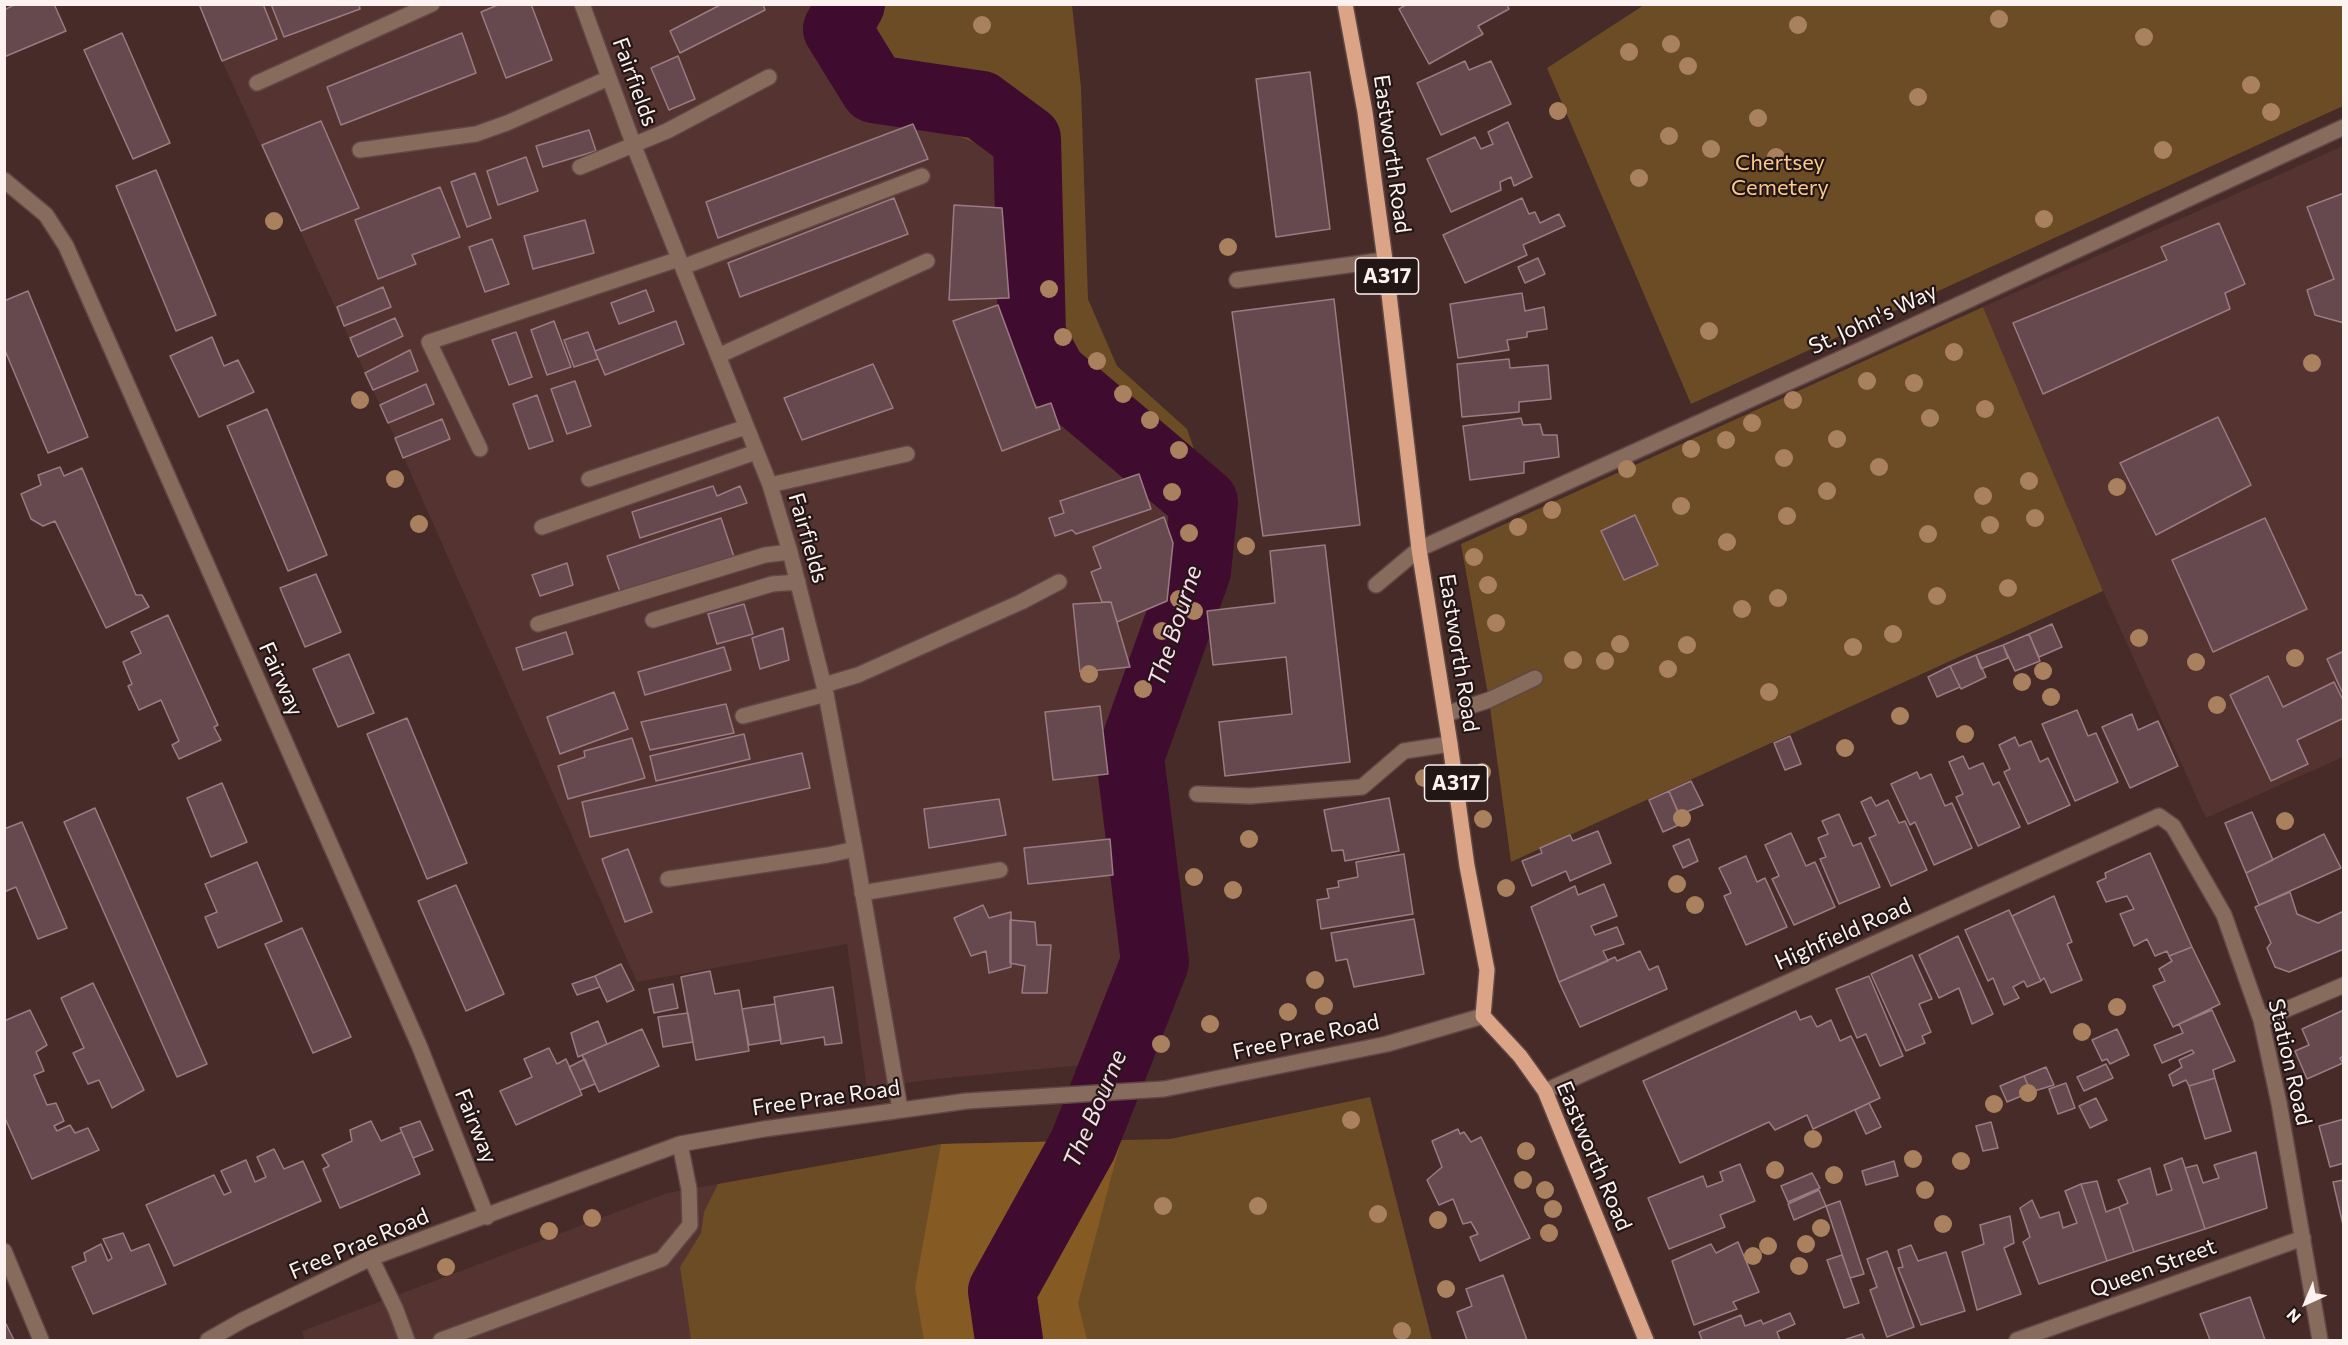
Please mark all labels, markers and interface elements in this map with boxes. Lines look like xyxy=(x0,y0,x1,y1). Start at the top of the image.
street label: Fairfields xyxy=(607,34,663,130)
street label: Eastworth Road xyxy=(1368,73,1416,235)
park label: Chertsey Cemetery xyxy=(1731,150,1829,202)
road number: A317 xyxy=(1356,258,1418,294)
street label: St. John's Way xyxy=(1805,278,1941,360)
street label: Fairfields xyxy=(783,490,833,586)
water label: The Bourne xyxy=(1142,562,1208,690)
street label: Eastworth Road xyxy=(1433,572,1485,734)
street label: Fairway xyxy=(253,638,309,720)
road number: A317 xyxy=(1424,765,1488,801)
street label: Highfield Road xyxy=(1771,892,1915,976)
street label: Station Road xyxy=(2263,996,2317,1128)
street label: Free Prae Road xyxy=(1230,1009,1382,1065)
water label: The Bourne xyxy=(1057,1046,1133,1172)
street label: Free Prae Road xyxy=(750,1075,902,1121)
street label: Eastworth Road xyxy=(1551,1077,1637,1235)
street label: Fairway xyxy=(449,1085,503,1167)
street label: Free Prae Road xyxy=(285,1203,433,1285)
street label: Queen Street xyxy=(2086,1233,2220,1303)
north arrow xyxy=(2276,1273,2336,1333)
text: N xyxy=(2282,1305,2304,1327)

